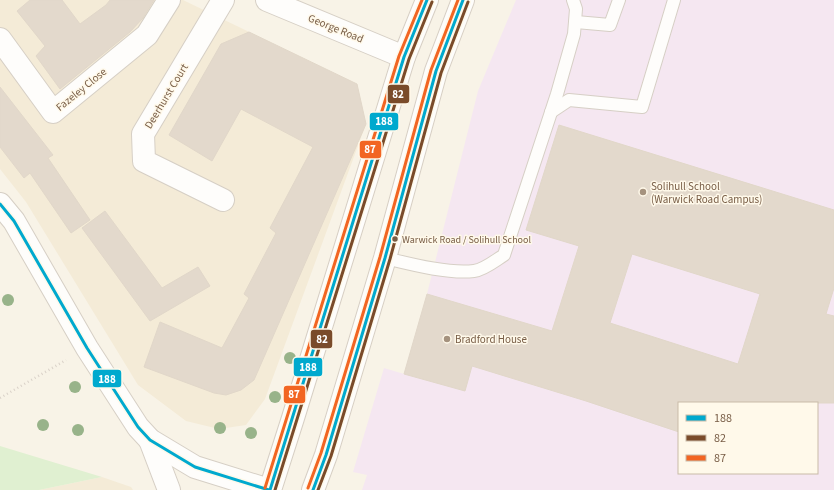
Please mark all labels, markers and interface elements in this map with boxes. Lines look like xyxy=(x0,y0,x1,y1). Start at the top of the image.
street label: George Road xyxy=(306,11,366,46)
street label: Deerhurst Court xyxy=(141,61,192,132)
street label: Fazeley Close xyxy=(53,64,110,115)
line badge: 82 xyxy=(387,84,410,104)
text: 82 xyxy=(392,87,404,102)
line badge: 188 xyxy=(369,112,399,131)
text: 188 xyxy=(375,114,393,129)
line badge: 87 xyxy=(359,140,382,159)
text: 87 xyxy=(364,142,376,157)
place label: Solihull School (Warwick Road Campus) xyxy=(651,179,762,207)
marker: Solihull School (Warwick Road Campus) xyxy=(638,187,648,197)
place label: Warwick Road / Solihull School xyxy=(402,233,531,247)
marker: Warwick Road / Solihull School xyxy=(390,234,400,244)
line badge: 82 xyxy=(310,329,333,349)
text: 82 xyxy=(316,332,328,347)
place label: Bradford House xyxy=(455,332,527,347)
marker: Bradford House xyxy=(442,334,452,344)
line badge: 188 xyxy=(293,357,323,377)
text: 188 xyxy=(299,360,317,375)
line badge: 188 xyxy=(92,369,122,388)
text: 188 xyxy=(98,372,116,387)
line badge: 87 xyxy=(283,385,306,404)
text: 87 xyxy=(288,387,300,402)
legend xyxy=(678,402,818,474)
text: 188 xyxy=(714,410,732,427)
text: 82 xyxy=(714,430,726,447)
text: 87 xyxy=(714,450,726,467)

